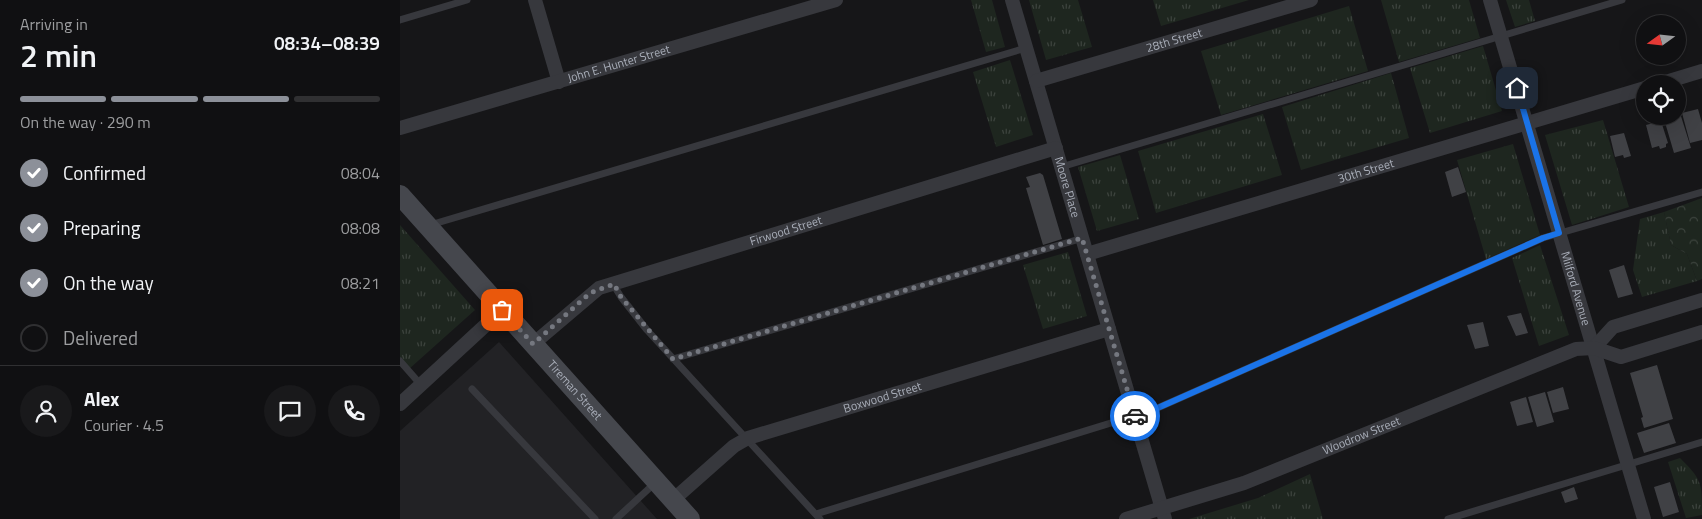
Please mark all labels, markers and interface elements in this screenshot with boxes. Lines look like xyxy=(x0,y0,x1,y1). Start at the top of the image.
text: Arriving in xyxy=(20,12,88,36)
north arrow xyxy=(1636,15,1686,65)
map controls xyxy=(1636,15,1686,125)
street label: 28th Street xyxy=(1144,22,1205,57)
text: 08:34–08:39 xyxy=(274,28,380,57)
text: 2 min xyxy=(20,31,97,79)
street label: John E. Hunter Street xyxy=(565,39,673,87)
pin xyxy=(1496,67,1538,109)
icon: home xyxy=(1503,74,1531,102)
button: locate xyxy=(1636,75,1686,125)
text: On the way · 290 m xyxy=(20,110,151,134)
street label: 30th Street xyxy=(1335,153,1397,188)
street label: Moore Place xyxy=(1050,154,1086,220)
text: Confirmed xyxy=(63,158,146,187)
icon: check xyxy=(20,159,48,187)
text: 08:04 xyxy=(341,161,380,185)
street label: Firwood Street xyxy=(747,210,825,250)
text: Preparing xyxy=(63,213,140,242)
icon: check xyxy=(20,214,48,242)
text: 08:08 xyxy=(341,216,380,240)
street label: Milford Avenue xyxy=(1556,249,1596,328)
text: On the way xyxy=(63,268,154,297)
icon: check xyxy=(20,269,48,297)
text: 08:21 xyxy=(341,271,380,295)
pin xyxy=(481,289,523,331)
icon: bag xyxy=(488,296,516,324)
text: Delivered xyxy=(63,323,138,352)
street label: Tireman Street xyxy=(543,356,608,425)
street label: Boxwood Street xyxy=(841,376,924,418)
text: Alex xyxy=(84,384,119,413)
button: person xyxy=(20,385,72,437)
button: chat xyxy=(264,385,316,437)
button: phone xyxy=(328,385,380,437)
courier xyxy=(1110,391,1160,441)
icon: car xyxy=(1121,402,1149,430)
street label: Woodrow Street xyxy=(1319,411,1404,459)
text: Courier · 4.5 xyxy=(84,413,164,437)

